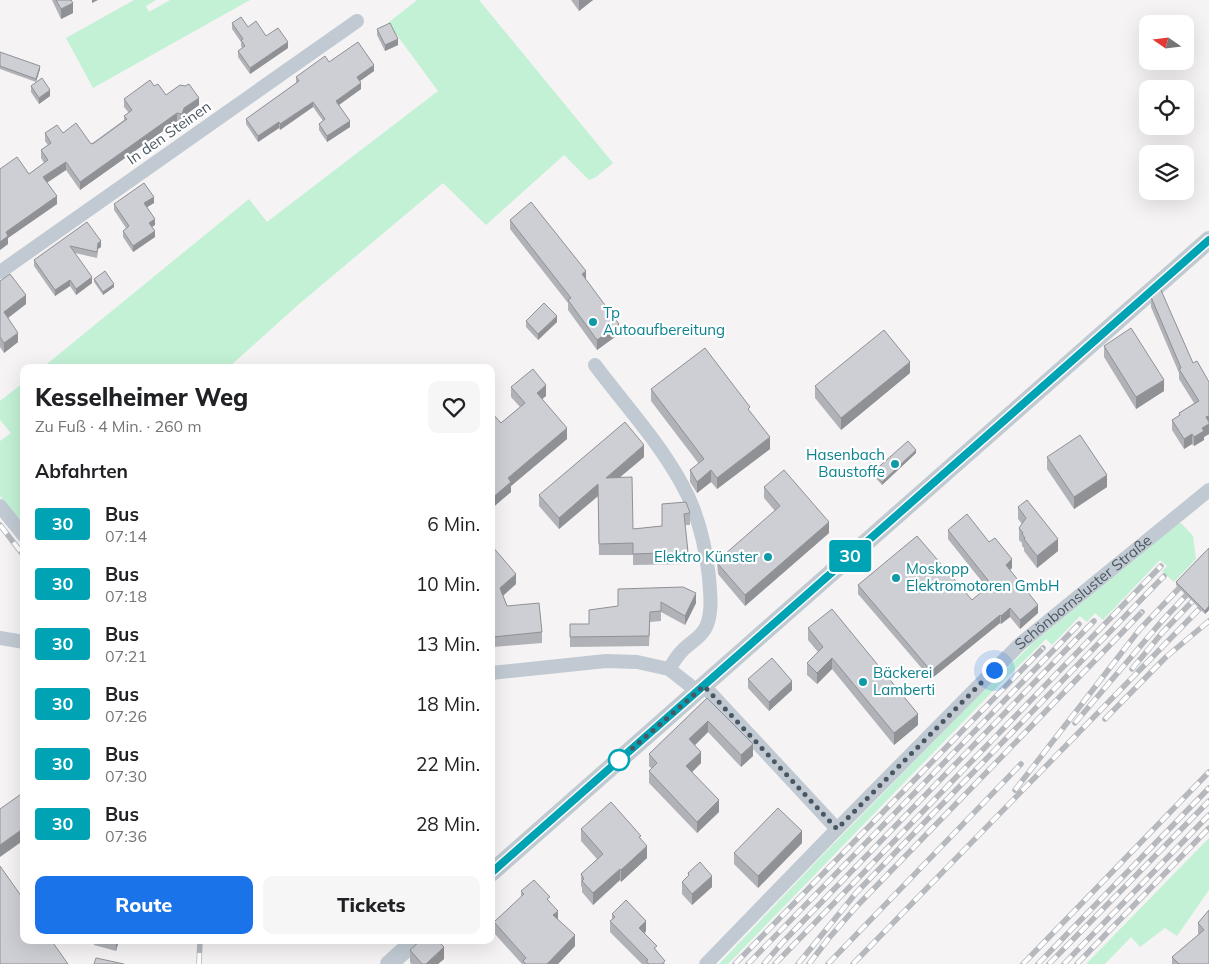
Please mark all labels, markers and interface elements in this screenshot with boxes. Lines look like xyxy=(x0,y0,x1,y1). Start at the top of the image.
north arrow xyxy=(1139,15,1194,70)
map controls xyxy=(1139,15,1194,200)
button: locate xyxy=(1139,80,1194,135)
street label: In den Steinen xyxy=(123,97,214,169)
button: layers xyxy=(1139,145,1194,200)
place label: Tp Autoaufbereitung xyxy=(603,303,725,339)
marker: Tp Autoaufbereitung xyxy=(587,316,599,328)
button: heart xyxy=(428,381,480,433)
text: Kesselheimer Weg xyxy=(35,382,248,412)
text: Zu Fuß · 4 Min. · 260 m xyxy=(35,416,201,436)
place label: Hasenbach Baustoffe xyxy=(806,445,885,481)
marker: Hasenbach Baustoffe xyxy=(889,458,901,470)
text: Abfahrten xyxy=(35,459,128,483)
text: Bus xyxy=(105,502,139,526)
text: 30 xyxy=(52,512,73,535)
text: 6 Min. xyxy=(427,512,480,536)
text: 07:14 xyxy=(105,526,147,546)
street label: Schönbornsluster Straße xyxy=(1011,531,1155,653)
line badge: 30 xyxy=(828,540,872,572)
text: 30 xyxy=(839,544,861,567)
place label: Elektro Künster xyxy=(654,547,759,566)
marker: Elektro Künster xyxy=(762,551,774,563)
place label: Moskopp Elektromotoren GmbH xyxy=(906,559,1060,595)
text: Bus xyxy=(105,562,139,586)
text: 30 xyxy=(52,572,73,595)
text: 10 Min. xyxy=(416,572,480,596)
marker: Moskopp Elektromotoren GmbH xyxy=(890,572,902,584)
text: 07:18 xyxy=(105,586,147,606)
text: Bus xyxy=(105,622,139,646)
text: 30 xyxy=(52,632,73,655)
text: 13 Min. xyxy=(416,632,480,656)
text: 07:21 xyxy=(105,646,147,666)
your location xyxy=(982,658,1007,683)
place label: Bäckerei Lamberti xyxy=(873,663,935,699)
marker: Bäckerei Lamberti xyxy=(857,676,869,688)
text: Bus xyxy=(105,682,139,706)
text: 30 xyxy=(52,692,73,715)
text: 18 Min. xyxy=(416,692,480,716)
text: 07:26 xyxy=(105,706,147,726)
text: Bus xyxy=(105,742,139,766)
unlabelled marker xyxy=(608,749,630,771)
text: 30 xyxy=(52,752,73,775)
text: 22 Min. xyxy=(416,752,480,776)
text: 07:30 xyxy=(105,766,147,786)
text: Bus xyxy=(105,802,139,826)
text: 30 xyxy=(52,812,73,835)
text: 28 Min. xyxy=(416,812,480,836)
text: 07:36 xyxy=(105,826,147,846)
button: Route xyxy=(35,876,253,934)
button: Tickets xyxy=(263,876,480,934)

